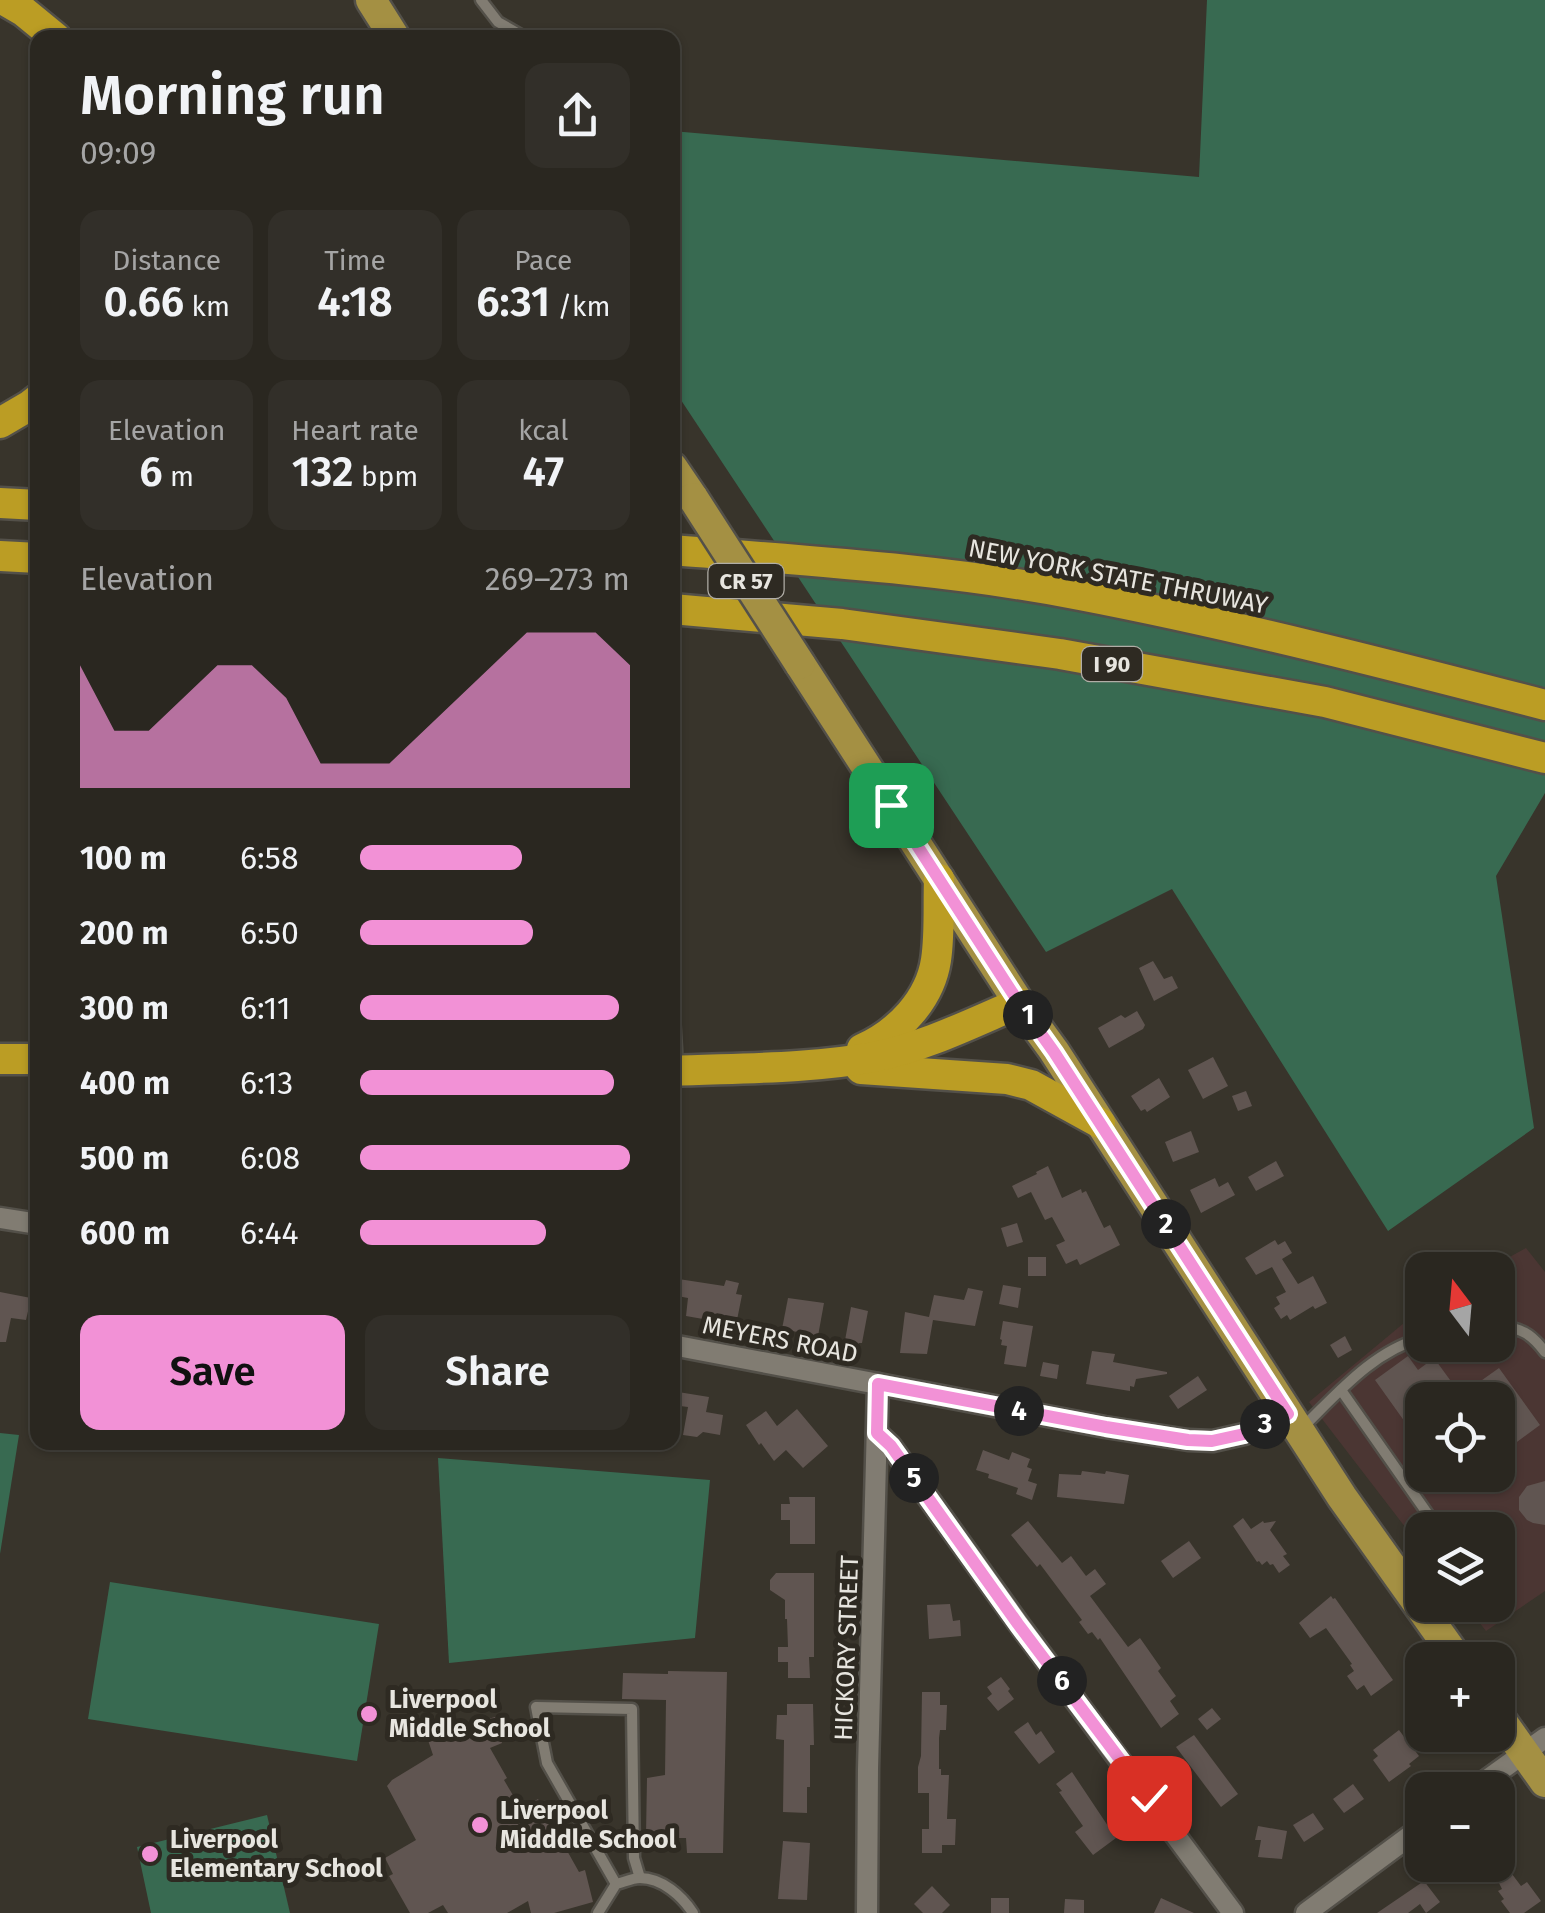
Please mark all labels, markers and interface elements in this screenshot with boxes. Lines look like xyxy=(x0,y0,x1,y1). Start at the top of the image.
text: Morning run xyxy=(80,63,385,129)
button: share xyxy=(525,63,630,168)
text: 09:09 xyxy=(80,134,156,172)
text: Distance xyxy=(112,244,221,277)
text: Time xyxy=(324,244,386,277)
text: Pace xyxy=(514,244,572,277)
text: 0.66 xyxy=(103,277,184,327)
text: 4:18 xyxy=(317,277,393,327)
text: 6:31 xyxy=(476,277,550,327)
text: km xyxy=(184,290,230,323)
text: /km xyxy=(550,290,610,323)
text: Elevation xyxy=(108,414,225,447)
text: Heart rate xyxy=(291,414,419,447)
text: kcal xyxy=(518,414,569,447)
text: 6 xyxy=(139,447,163,497)
text: 132 xyxy=(292,447,354,497)
text: 47 xyxy=(522,447,564,497)
text: m xyxy=(163,460,194,493)
text: bpm xyxy=(354,460,418,493)
street label: NEW YORK STATE THRUWAY xyxy=(966,533,1270,621)
text: Elevation xyxy=(80,560,214,598)
text: 269–273 m xyxy=(485,560,630,598)
road number: CR 57 xyxy=(708,564,784,598)
road number: I 90 xyxy=(1082,647,1142,681)
pin xyxy=(849,763,934,848)
icon: arrive xyxy=(864,778,919,833)
text: 100 m xyxy=(80,839,167,877)
text: 6:58 xyxy=(240,839,299,877)
text: 200 m xyxy=(80,914,169,952)
text: 6:50 xyxy=(240,914,299,952)
text: 300 m xyxy=(80,989,169,1027)
text: 6:11 xyxy=(240,989,291,1027)
pin: 1 xyxy=(1003,990,1053,1040)
text: 1 xyxy=(1022,998,1035,1031)
text: 400 m xyxy=(80,1064,170,1102)
text: 6:13 xyxy=(240,1064,293,1102)
text: 500 m xyxy=(80,1139,169,1177)
text: 6:08 xyxy=(240,1139,300,1177)
pin: 2 xyxy=(1141,1199,1191,1249)
text: 2 xyxy=(1159,1207,1173,1240)
text: 600 m xyxy=(80,1214,170,1252)
text: 6:44 xyxy=(240,1214,299,1252)
north arrow xyxy=(1405,1252,1515,1362)
map controls xyxy=(1405,1252,1515,1882)
street label: MEYERS ROAD xyxy=(700,1310,860,1370)
button: Save xyxy=(80,1315,345,1430)
button: Share xyxy=(365,1315,630,1430)
button: locate xyxy=(1405,1382,1515,1492)
pin: 4 xyxy=(994,1386,1044,1436)
text: 4 xyxy=(1011,1394,1027,1427)
pin: 3 xyxy=(1240,1399,1290,1449)
text: 3 xyxy=(1258,1407,1272,1440)
pin: 5 xyxy=(889,1453,939,1503)
text: 5 xyxy=(906,1461,922,1494)
button: layers xyxy=(1405,1512,1515,1622)
street label: HICKORY STREET xyxy=(829,1555,865,1741)
button: + xyxy=(1405,1642,1515,1752)
pin: 6 xyxy=(1037,1656,1087,1706)
text: 6 xyxy=(1054,1664,1070,1697)
place label: Liverpool Middle School xyxy=(389,1685,551,1744)
marker: Liverpool Middle School xyxy=(358,1703,380,1725)
pin xyxy=(1107,1756,1192,1841)
icon: check xyxy=(1122,1771,1177,1826)
button: − xyxy=(1405,1772,1515,1882)
place label: Liverpool Midddle School xyxy=(500,1796,677,1855)
marker: Liverpool Midddle School xyxy=(469,1814,491,1836)
place label: Liverpool Elementary School xyxy=(170,1825,383,1884)
marker: Liverpool Elementary School xyxy=(139,1843,161,1865)

